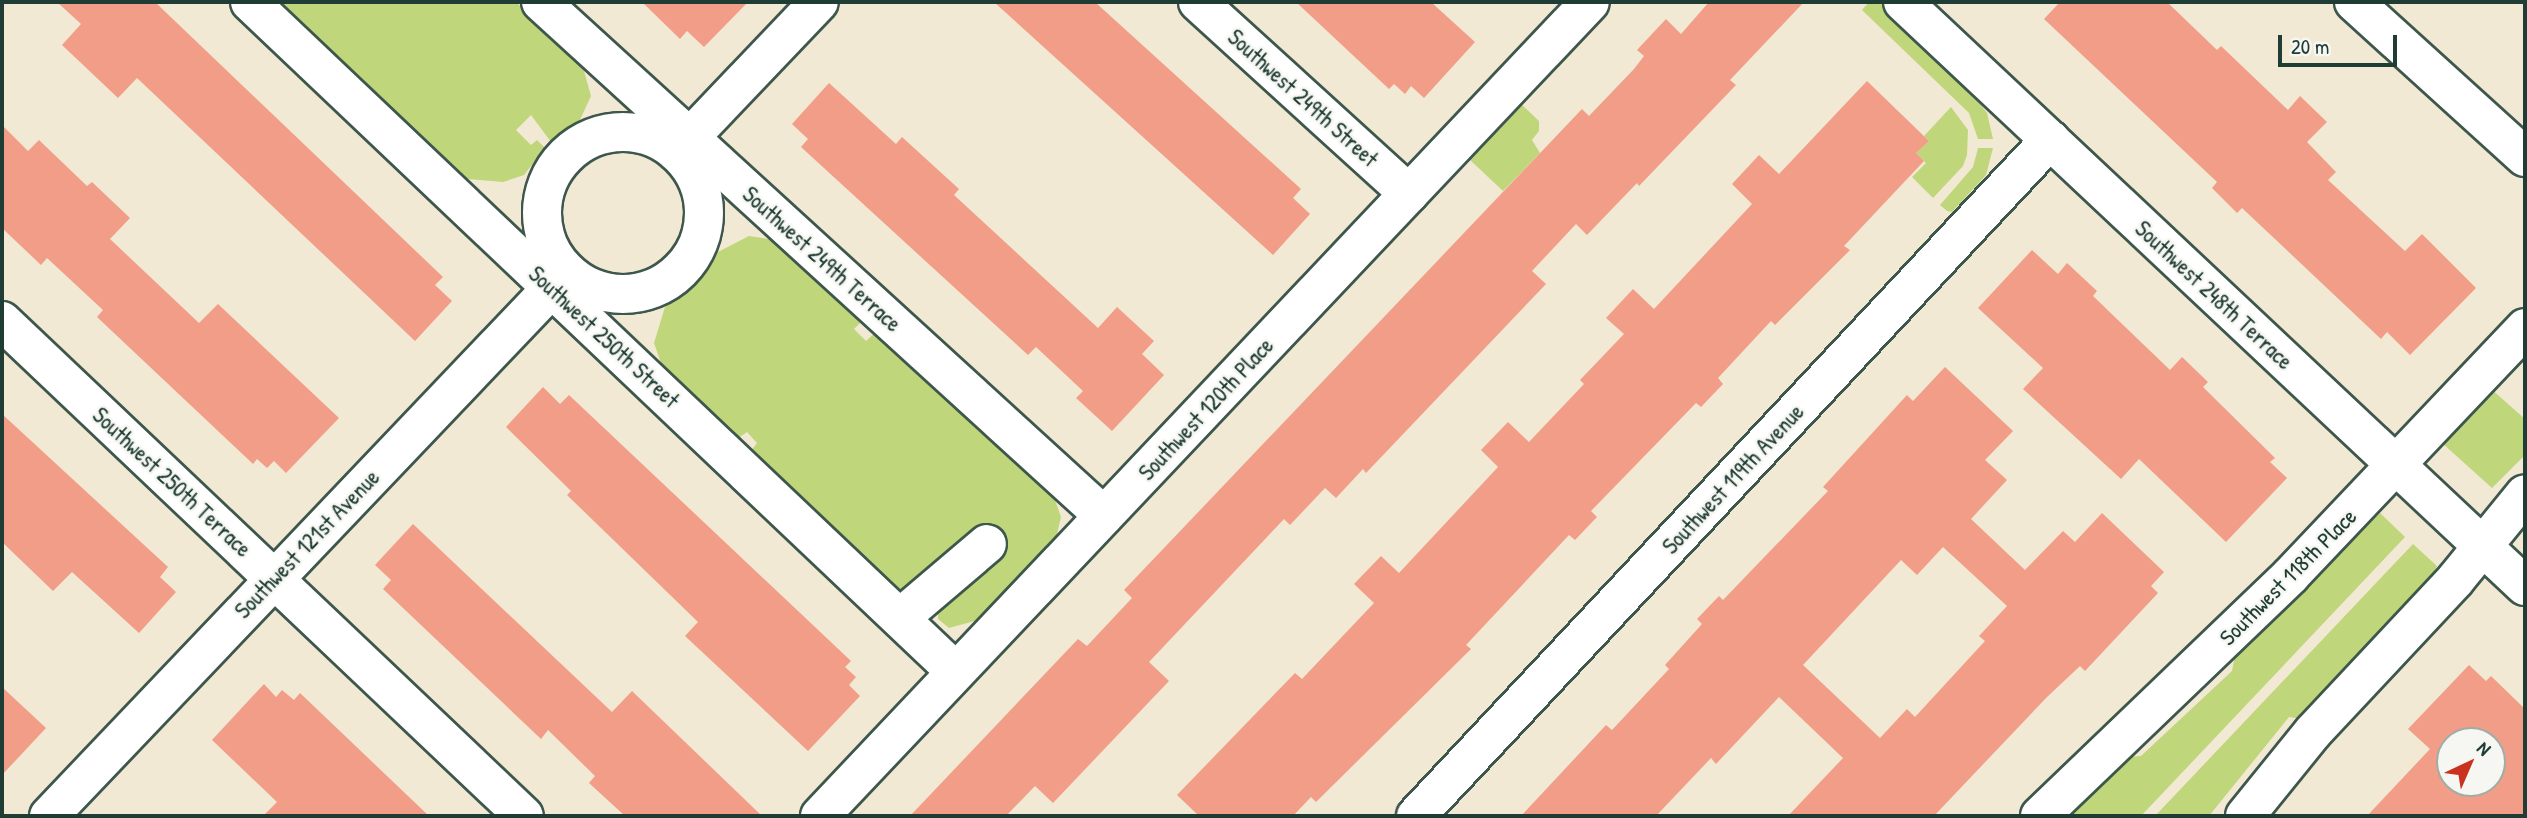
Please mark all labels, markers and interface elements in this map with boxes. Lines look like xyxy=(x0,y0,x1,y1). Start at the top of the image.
scale bar xyxy=(2282,21,2401,65)
street label: Southwest 249th Street xyxy=(1222,23,1384,173)
text: 20 m xyxy=(2291,32,2329,61)
street label: Southwest 249th Terrace xyxy=(737,181,907,337)
street label: Southwest 248th Terrace xyxy=(2129,215,2299,375)
street label: Southwest 250th Street xyxy=(523,260,685,414)
street label: Southwest 120th Place xyxy=(1133,332,1279,486)
street label: Southwest 119th Avenue xyxy=(1656,398,1810,560)
street label: Southwest 250th Terrace xyxy=(87,401,257,563)
street label: Southwest 121st Avenue xyxy=(229,464,385,624)
street label: Southwest 118th Place xyxy=(2214,503,2362,651)
north arrow xyxy=(2436,727,2506,797)
text: N xyxy=(2472,735,2497,761)

